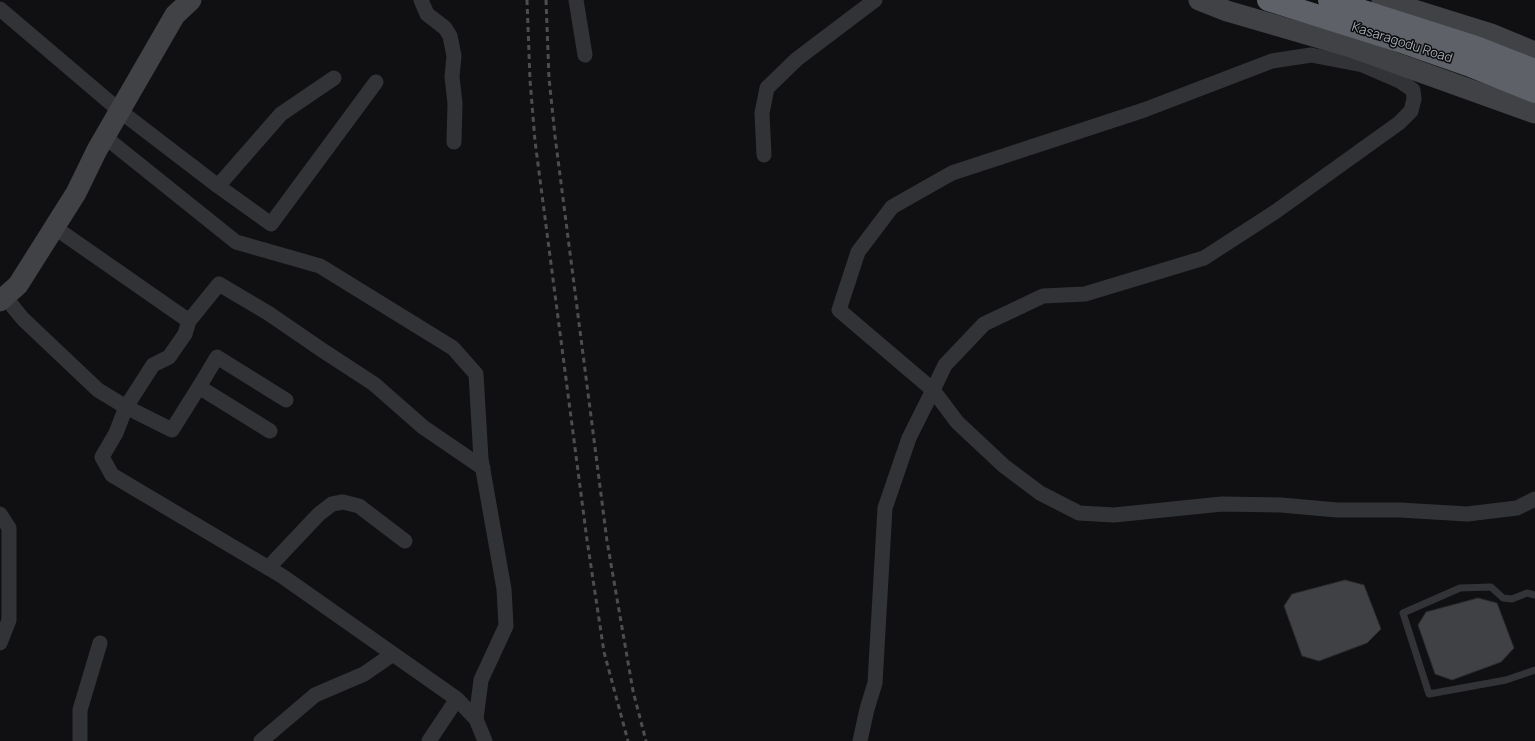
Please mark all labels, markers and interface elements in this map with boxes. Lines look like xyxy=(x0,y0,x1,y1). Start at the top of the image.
street label: Kasaragodu Road xyxy=(1350,19,1454,67)

